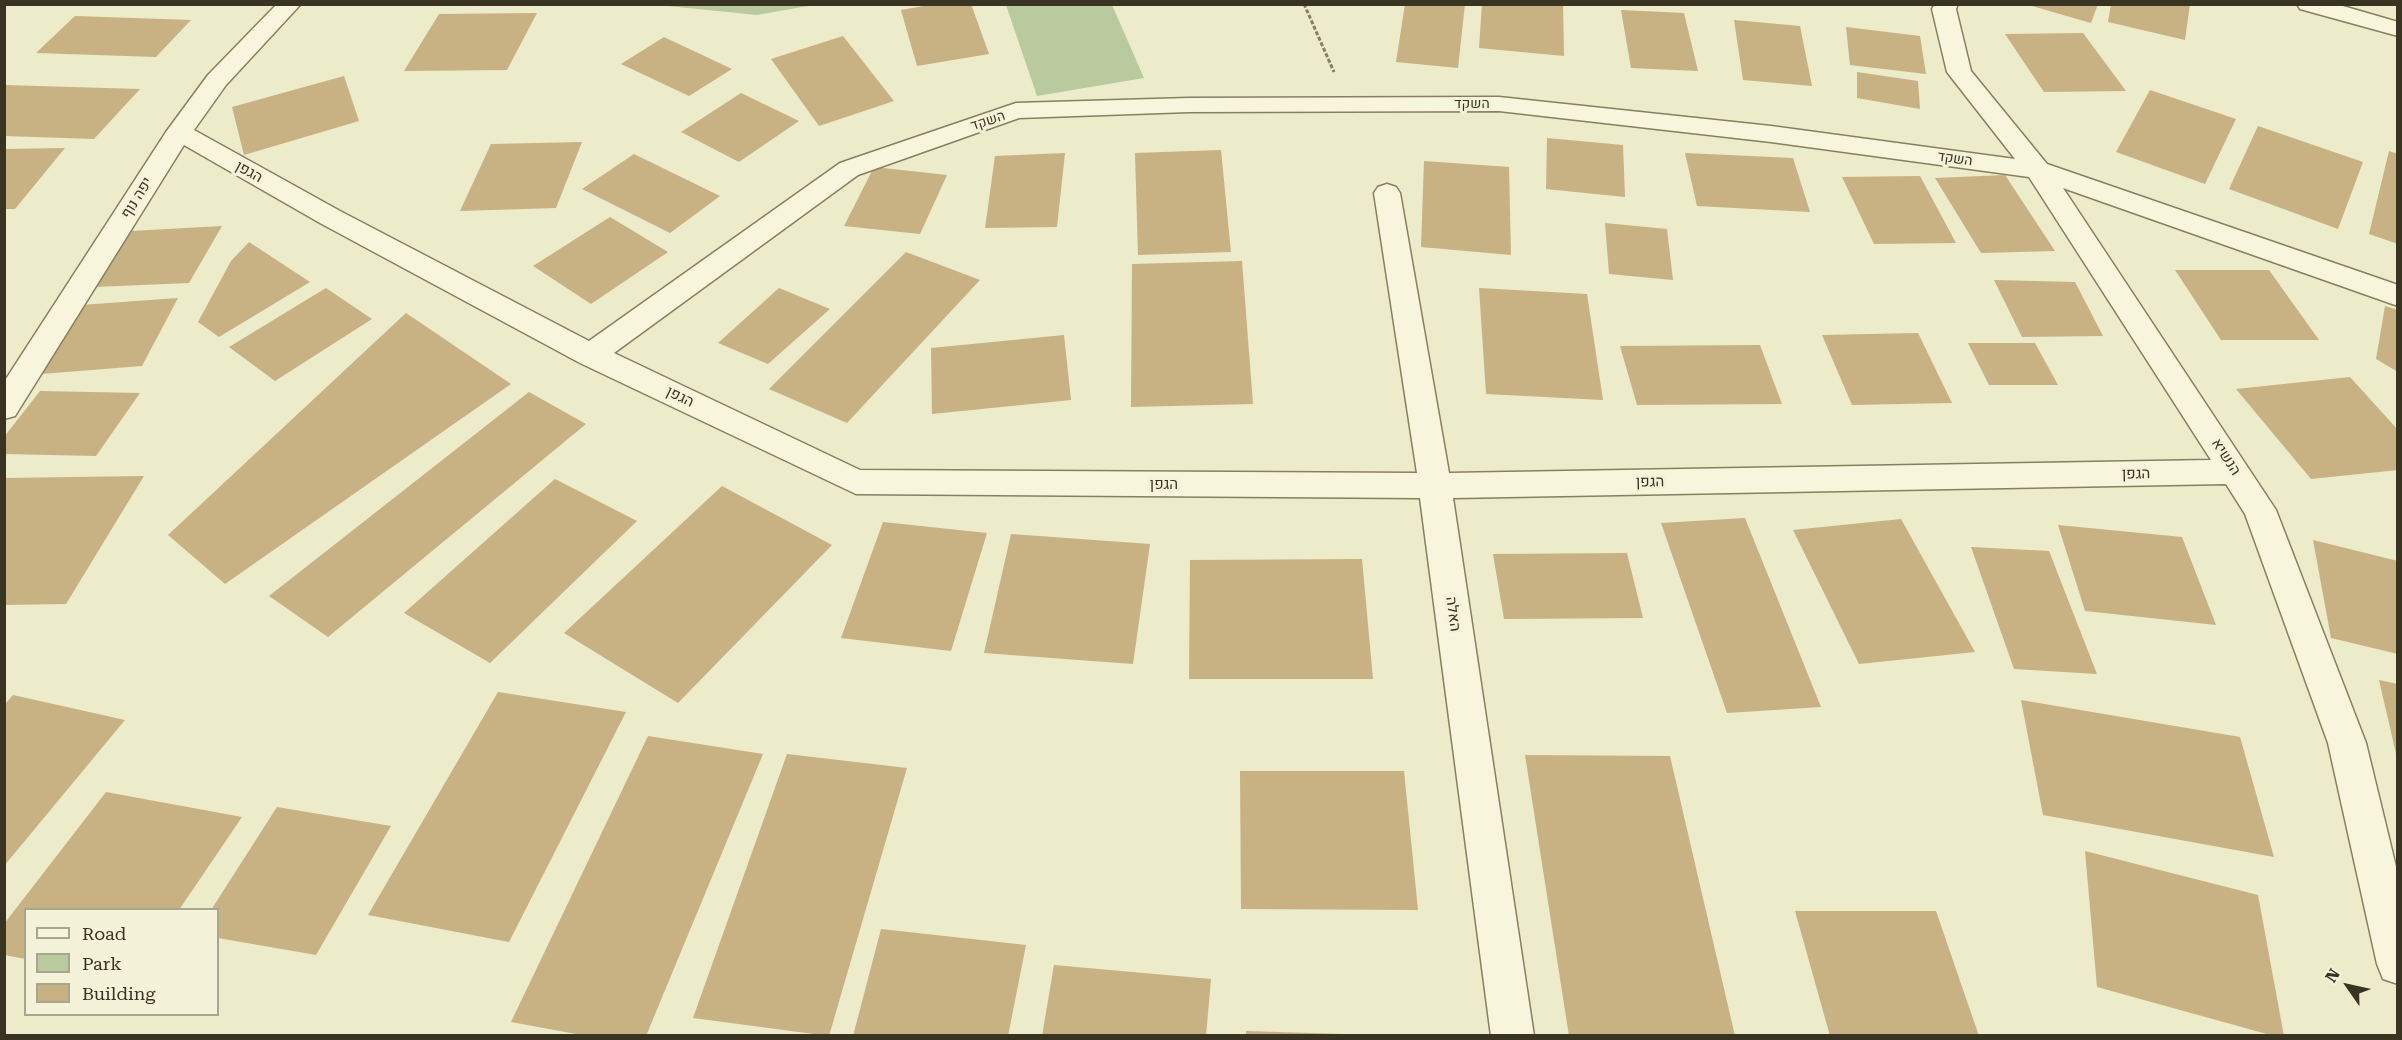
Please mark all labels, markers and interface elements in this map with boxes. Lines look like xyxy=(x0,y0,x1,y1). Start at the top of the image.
street label: השקד xyxy=(1454,96,1490,112)
street label: השקד xyxy=(969,107,1007,135)
street label: השקד xyxy=(1936,148,1974,170)
street label: הגפן xyxy=(232,157,266,187)
street label: יפה נוף xyxy=(117,174,157,222)
street label: הגפן xyxy=(663,383,697,411)
street label: הנשיא xyxy=(2207,435,2245,479)
street label: הגפן xyxy=(2122,465,2150,483)
street label: הגפן xyxy=(1636,473,1664,491)
street label: הגפן xyxy=(1150,476,1178,494)
street label: האלה xyxy=(1442,595,1464,633)
legend xyxy=(24,908,219,1016)
text: Road xyxy=(82,923,126,944)
text: Park xyxy=(82,953,122,974)
north arrow xyxy=(2318,956,2378,1016)
text: N xyxy=(2321,965,2344,986)
text: Building xyxy=(82,983,156,1004)

